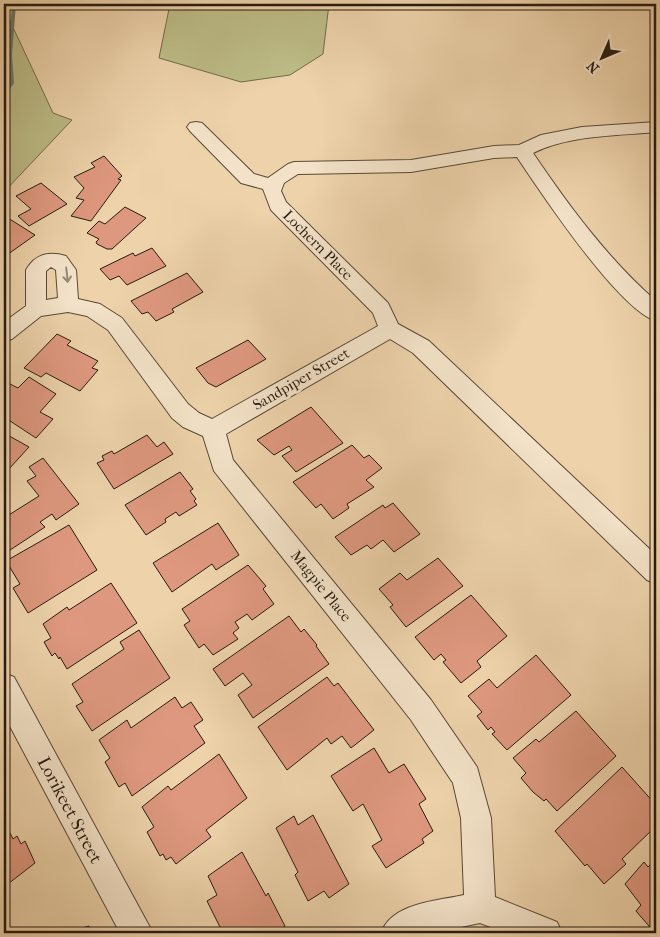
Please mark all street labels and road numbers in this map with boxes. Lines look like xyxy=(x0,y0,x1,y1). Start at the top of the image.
street label: Lochern Place xyxy=(279,206,357,284)
street label: Sandpiper Street xyxy=(249,344,353,414)
street label: Magpie Place xyxy=(287,547,356,626)
street label: Lorikeet Street xyxy=(33,753,107,868)

